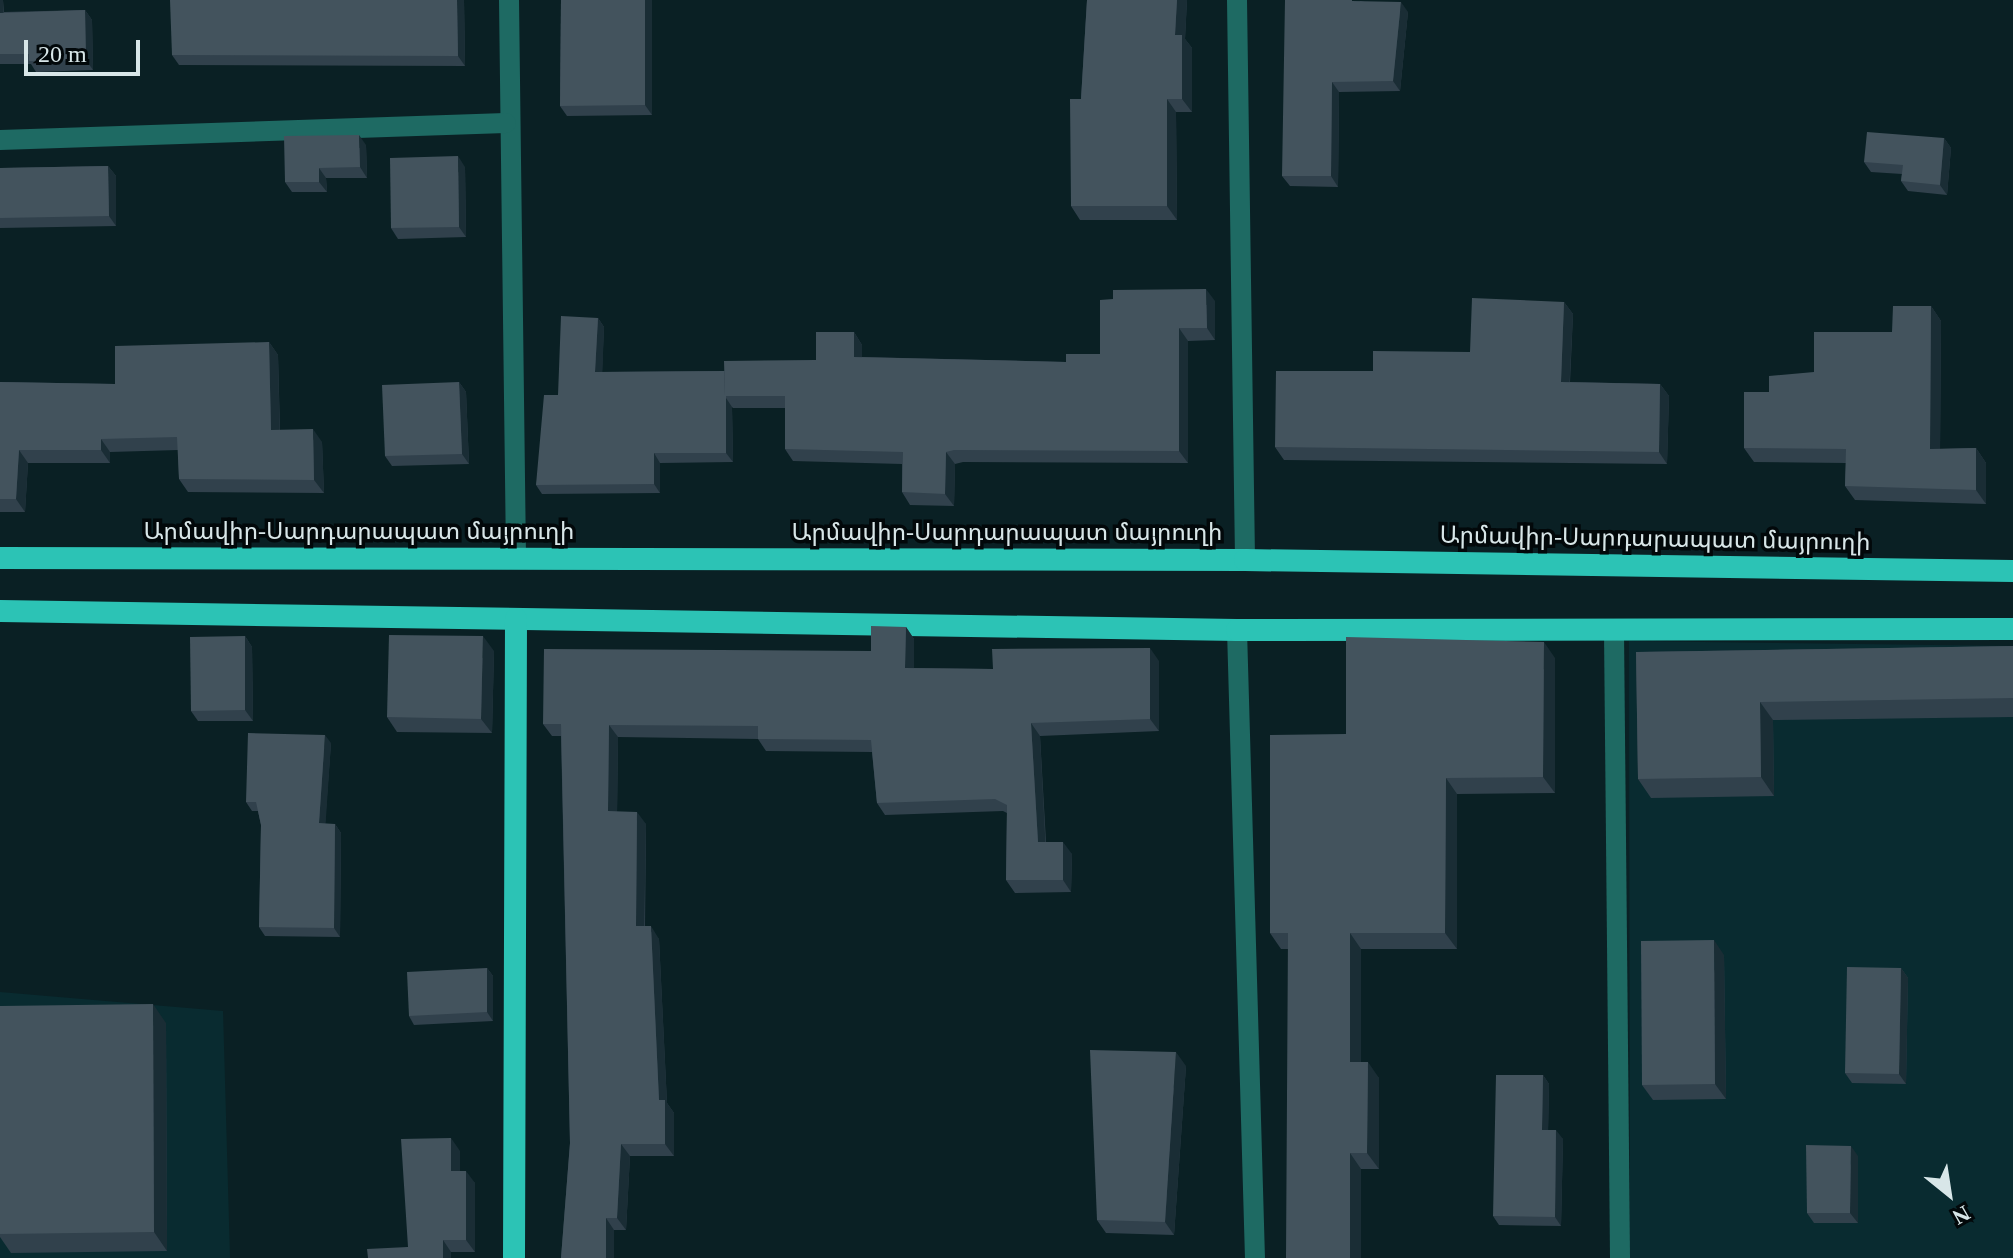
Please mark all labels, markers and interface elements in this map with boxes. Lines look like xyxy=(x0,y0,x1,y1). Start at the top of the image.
scale bar xyxy=(28,24,144,74)
text: 20 m xyxy=(38,41,87,67)
street label: Արմավիր-Սարդարապատ մայրուղի xyxy=(144,518,574,546)
street label: Արմավիր-Սարդարապատ մայրուղի xyxy=(792,519,1222,547)
street label: Արմավիր-Սարդարապատ մայրուղի xyxy=(1439,521,1871,557)
north arrow xyxy=(1909,1154,1989,1234)
text: N xyxy=(1948,1200,1974,1230)

